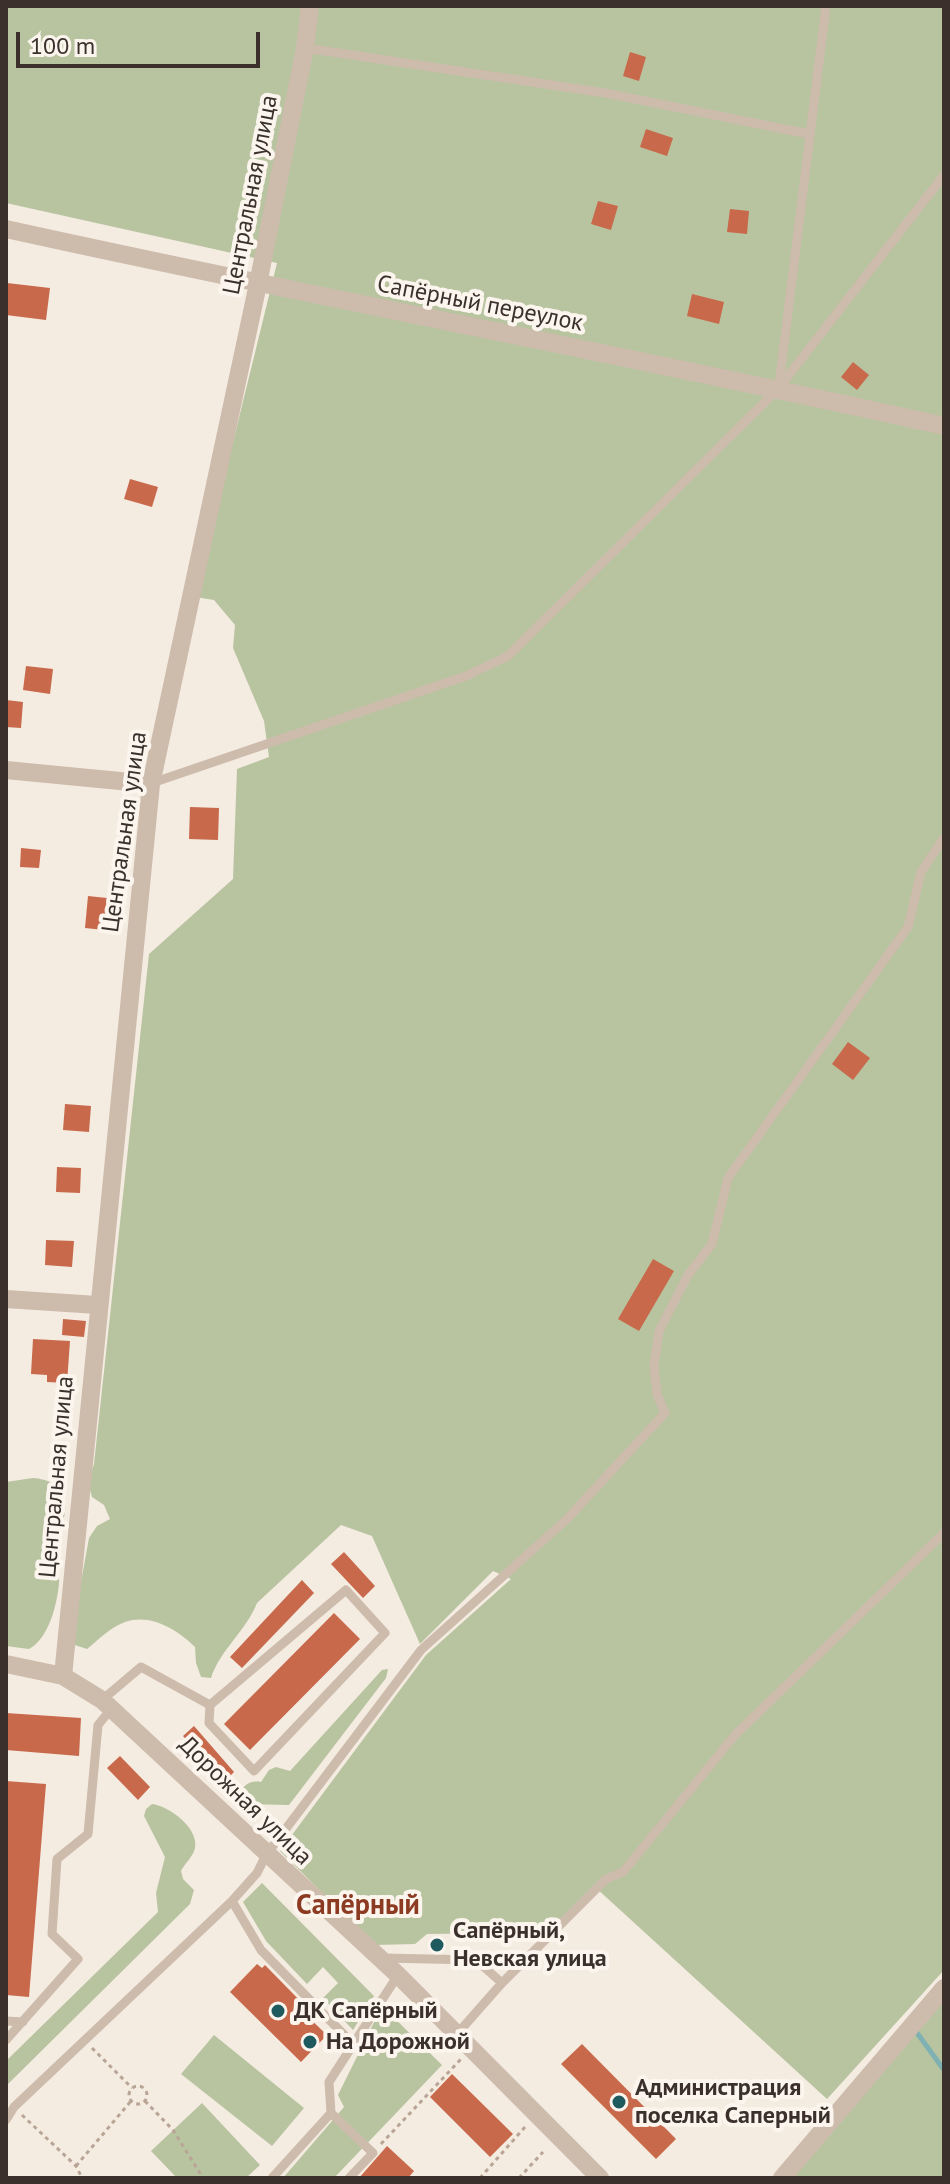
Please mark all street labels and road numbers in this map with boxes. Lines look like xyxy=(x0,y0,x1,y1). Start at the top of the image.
street label: Центральная улица xyxy=(218,93,284,297)
street label: Сапёрный переулок xyxy=(375,270,585,338)
street label: Центральная улица xyxy=(97,730,153,934)
street label: Центральная улица xyxy=(34,1375,80,1579)
street label: Дорожная улица xyxy=(173,1730,317,1872)

